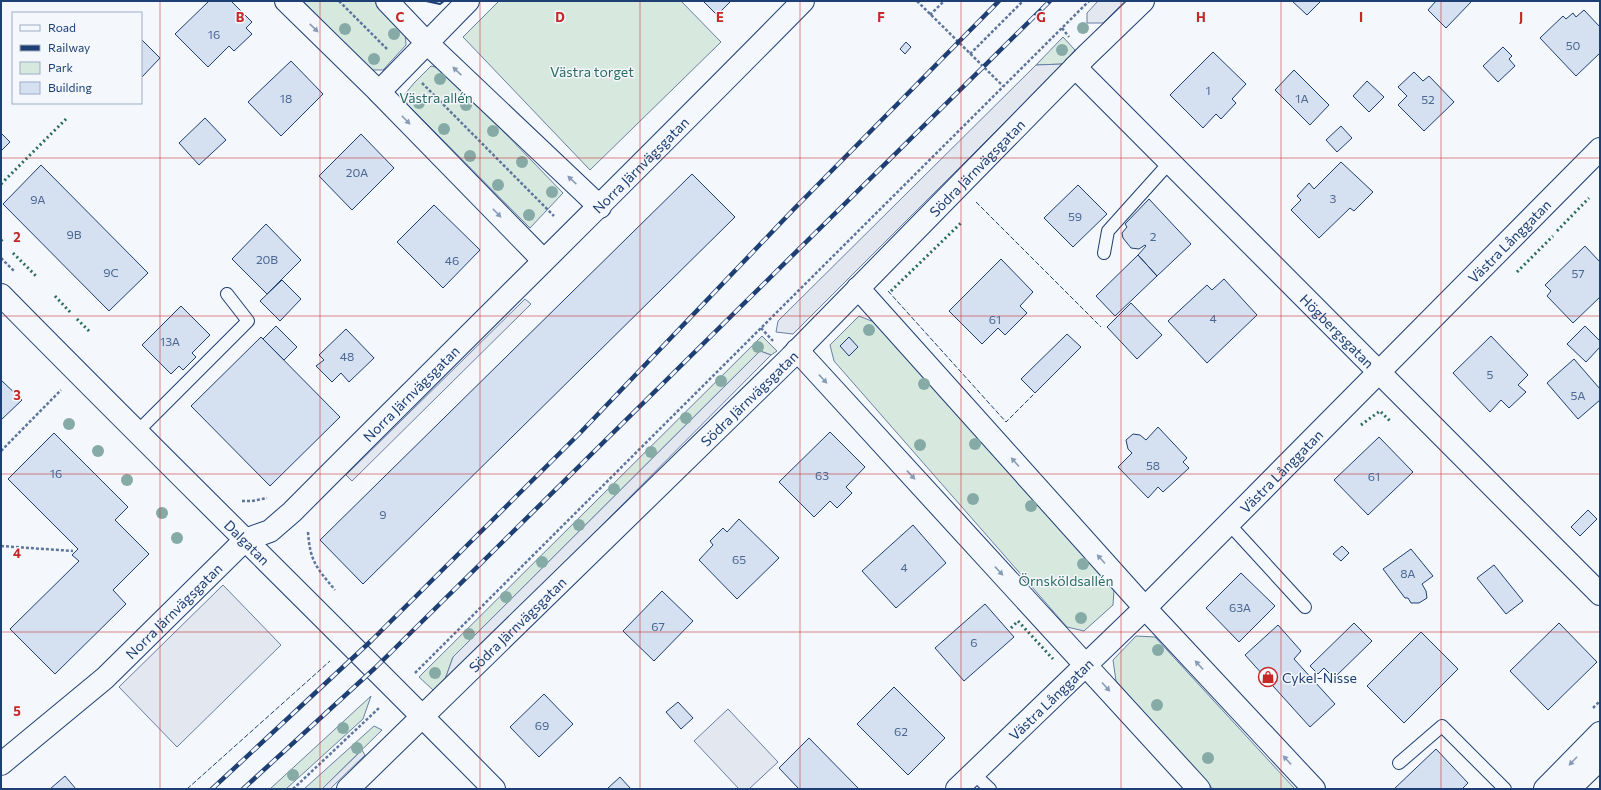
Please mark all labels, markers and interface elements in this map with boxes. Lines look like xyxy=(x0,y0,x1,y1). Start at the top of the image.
text: B xyxy=(236,9,245,25)
text: C xyxy=(396,9,405,25)
text: D xyxy=(555,9,565,25)
text: E xyxy=(716,9,724,25)
text: F xyxy=(877,9,885,25)
text: G xyxy=(1036,9,1046,25)
text: H xyxy=(1196,9,1206,25)
text: I xyxy=(1359,9,1363,25)
text: J xyxy=(1519,9,1523,25)
legend xyxy=(12,12,142,104)
text: Road xyxy=(48,20,76,34)
one-way arrow xyxy=(309,23,319,33)
house number: 16 xyxy=(208,27,220,41)
house number: 50 xyxy=(1566,38,1581,52)
text: Railway xyxy=(48,40,90,54)
text: Park xyxy=(48,60,74,74)
park label: Västra torget xyxy=(550,63,634,80)
one-way arrow xyxy=(452,67,462,76)
text: Building xyxy=(48,80,92,94)
house number: 1 xyxy=(1205,83,1211,97)
park label: Västra allén xyxy=(399,89,473,106)
house number: 18 xyxy=(280,91,292,105)
house number: 1A xyxy=(1295,91,1309,105)
house number: 52 xyxy=(1421,92,1435,106)
street label: Norra Järnvägsgatan xyxy=(589,113,692,216)
one-way arrow xyxy=(401,115,411,125)
street label: Södra Järnvägsgatan xyxy=(925,115,1028,220)
house number: 20A xyxy=(346,165,368,179)
one-way arrow xyxy=(567,175,577,185)
house number: 3 xyxy=(1330,191,1337,205)
house number: 9A xyxy=(30,192,46,206)
street label: Västra Långgatan xyxy=(1464,196,1554,286)
one-way arrow xyxy=(492,208,502,218)
house number: 59 xyxy=(1068,209,1082,223)
house number: 9B xyxy=(66,227,82,241)
text: 2 xyxy=(13,229,21,245)
house number: 2 xyxy=(1150,229,1157,243)
house number: 20B xyxy=(256,252,278,266)
house number: 46 xyxy=(445,253,459,267)
house number: 9C xyxy=(103,265,119,279)
house number: 57 xyxy=(1571,266,1585,280)
street label: Högbergsgatan xyxy=(1297,290,1378,371)
house number: 4 xyxy=(1209,311,1217,325)
house number: 61 xyxy=(989,312,1001,326)
house number: 13A xyxy=(160,334,180,348)
street label: Norra Järnvägsgatan xyxy=(359,342,462,445)
street label: Södra Järnvägsgatan xyxy=(697,347,801,449)
house number: 48 xyxy=(340,349,354,363)
house number: 5 xyxy=(1487,367,1494,381)
one-way arrow xyxy=(819,374,828,384)
text: 3 xyxy=(13,387,21,403)
house number: 5A xyxy=(1571,388,1585,402)
street label: Västra Långgatan xyxy=(1236,426,1326,516)
one-way arrow xyxy=(1010,457,1019,468)
house number: 58 xyxy=(1146,458,1160,472)
house number: 16 xyxy=(50,466,62,480)
house number: 63 xyxy=(815,468,829,482)
house number: 61 xyxy=(1368,469,1380,483)
one-way arrow xyxy=(907,470,916,480)
house number: 9 xyxy=(379,507,387,521)
street label: Dalgatan xyxy=(221,516,274,568)
text: 4 xyxy=(13,545,21,561)
house number: 65 xyxy=(732,552,746,566)
one-way arrow xyxy=(1097,554,1106,564)
street label: Norra Järnvägsgatan xyxy=(121,559,225,662)
house number: 4 xyxy=(900,560,908,574)
one-way arrow xyxy=(994,566,1003,575)
house number: 8A xyxy=(1400,566,1416,580)
park label: Örnsköldsallén xyxy=(1019,572,1113,589)
street label: Södra Järnvägsgatan xyxy=(465,573,569,675)
house number: 63A xyxy=(1229,600,1251,614)
house number: 67 xyxy=(651,619,665,633)
house number: 6 xyxy=(970,635,978,649)
street label: Västra Långgatan xyxy=(1005,654,1096,743)
one-way arrow xyxy=(1194,660,1203,671)
shop icon: Cykel-Nisse xyxy=(1257,666,1279,688)
place label: Cykel-Nisse xyxy=(1282,669,1357,686)
one-way arrow xyxy=(1101,682,1111,692)
text: 5 xyxy=(13,703,21,719)
house number: 69 xyxy=(535,718,549,732)
house number: 62 xyxy=(894,724,908,738)
one-way arrow xyxy=(1283,755,1292,766)
one-way arrow xyxy=(1568,756,1578,766)

